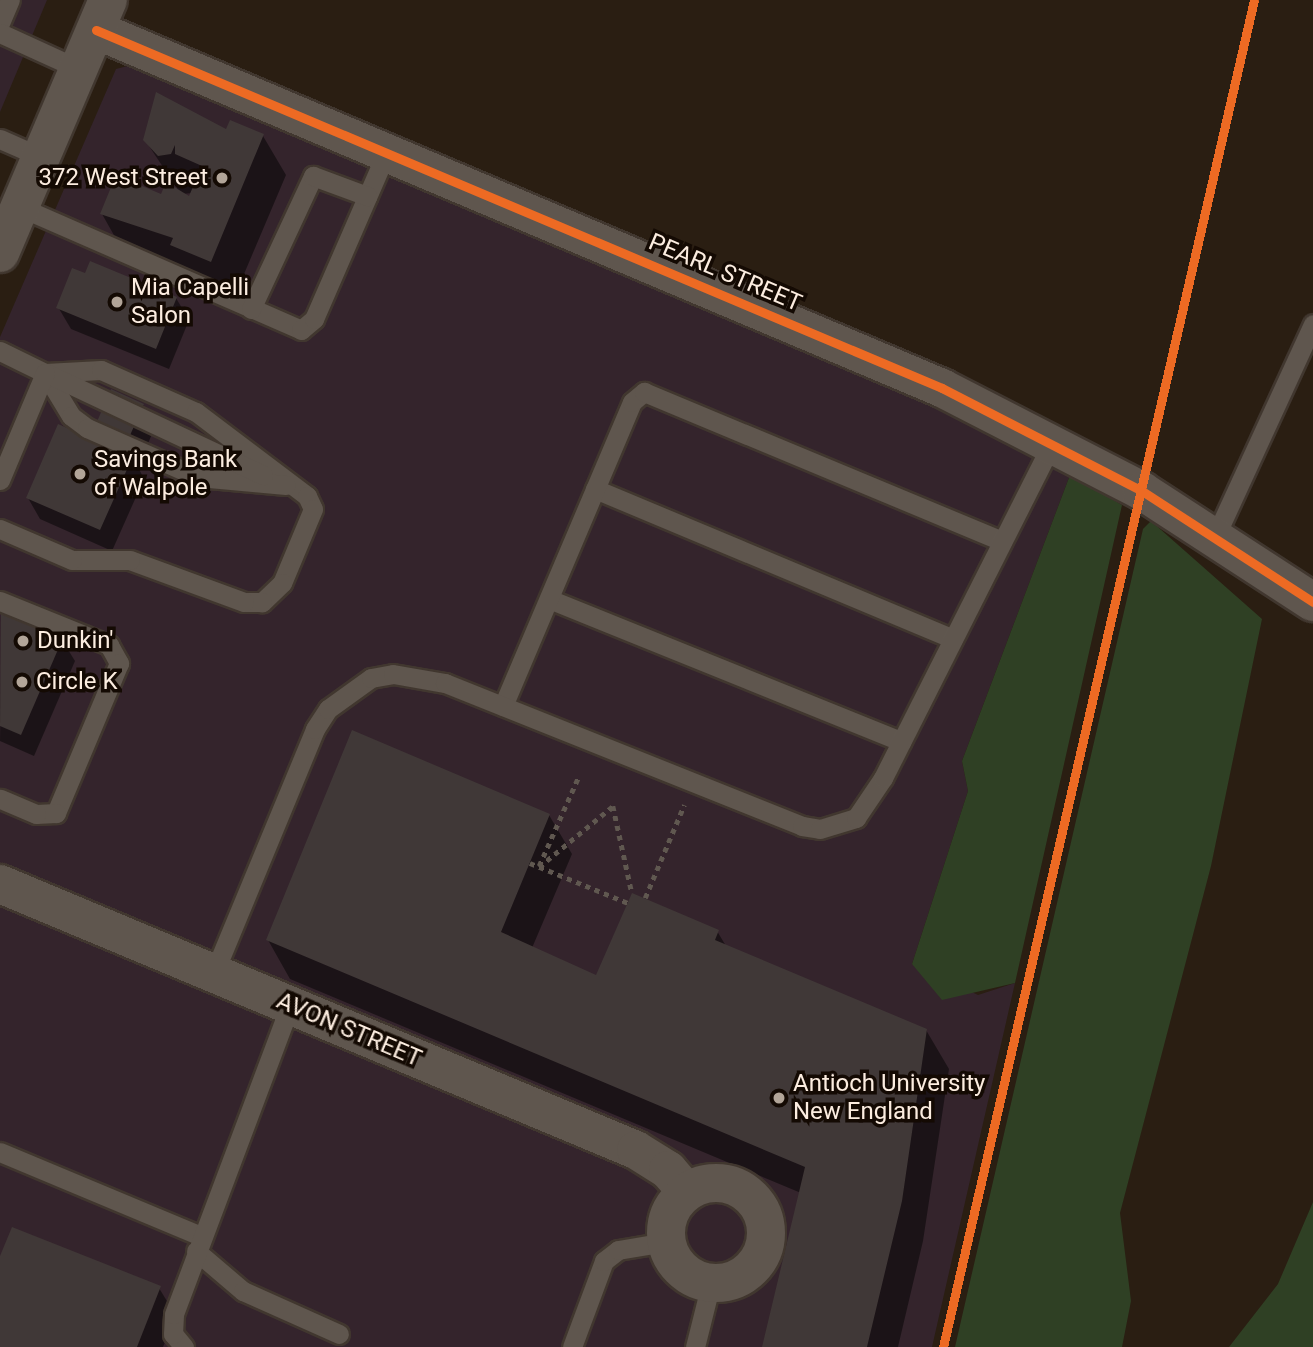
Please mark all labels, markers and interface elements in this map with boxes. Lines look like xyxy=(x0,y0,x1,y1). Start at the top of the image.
place label: 372 West Street xyxy=(38,164,208,192)
marker: 372 West Street xyxy=(214,170,230,186)
street label: PEARL STREET xyxy=(644,228,806,318)
place label: Mia Capelli Salon xyxy=(131,274,249,330)
marker: Mia Capelli Salon xyxy=(109,294,125,310)
place label: Savings Bank of Walpole xyxy=(94,446,237,502)
marker: Savings Bank of Walpole xyxy=(72,466,88,482)
place label: Dunkin' xyxy=(37,627,113,655)
marker: Dunkin' xyxy=(15,633,31,649)
place label: Circle K xyxy=(36,668,118,696)
marker: Circle K xyxy=(14,674,30,690)
street label: AVON STREET xyxy=(272,987,426,1073)
place label: Antioch University New England xyxy=(793,1070,985,1126)
marker: Antioch University New England xyxy=(771,1090,787,1106)

